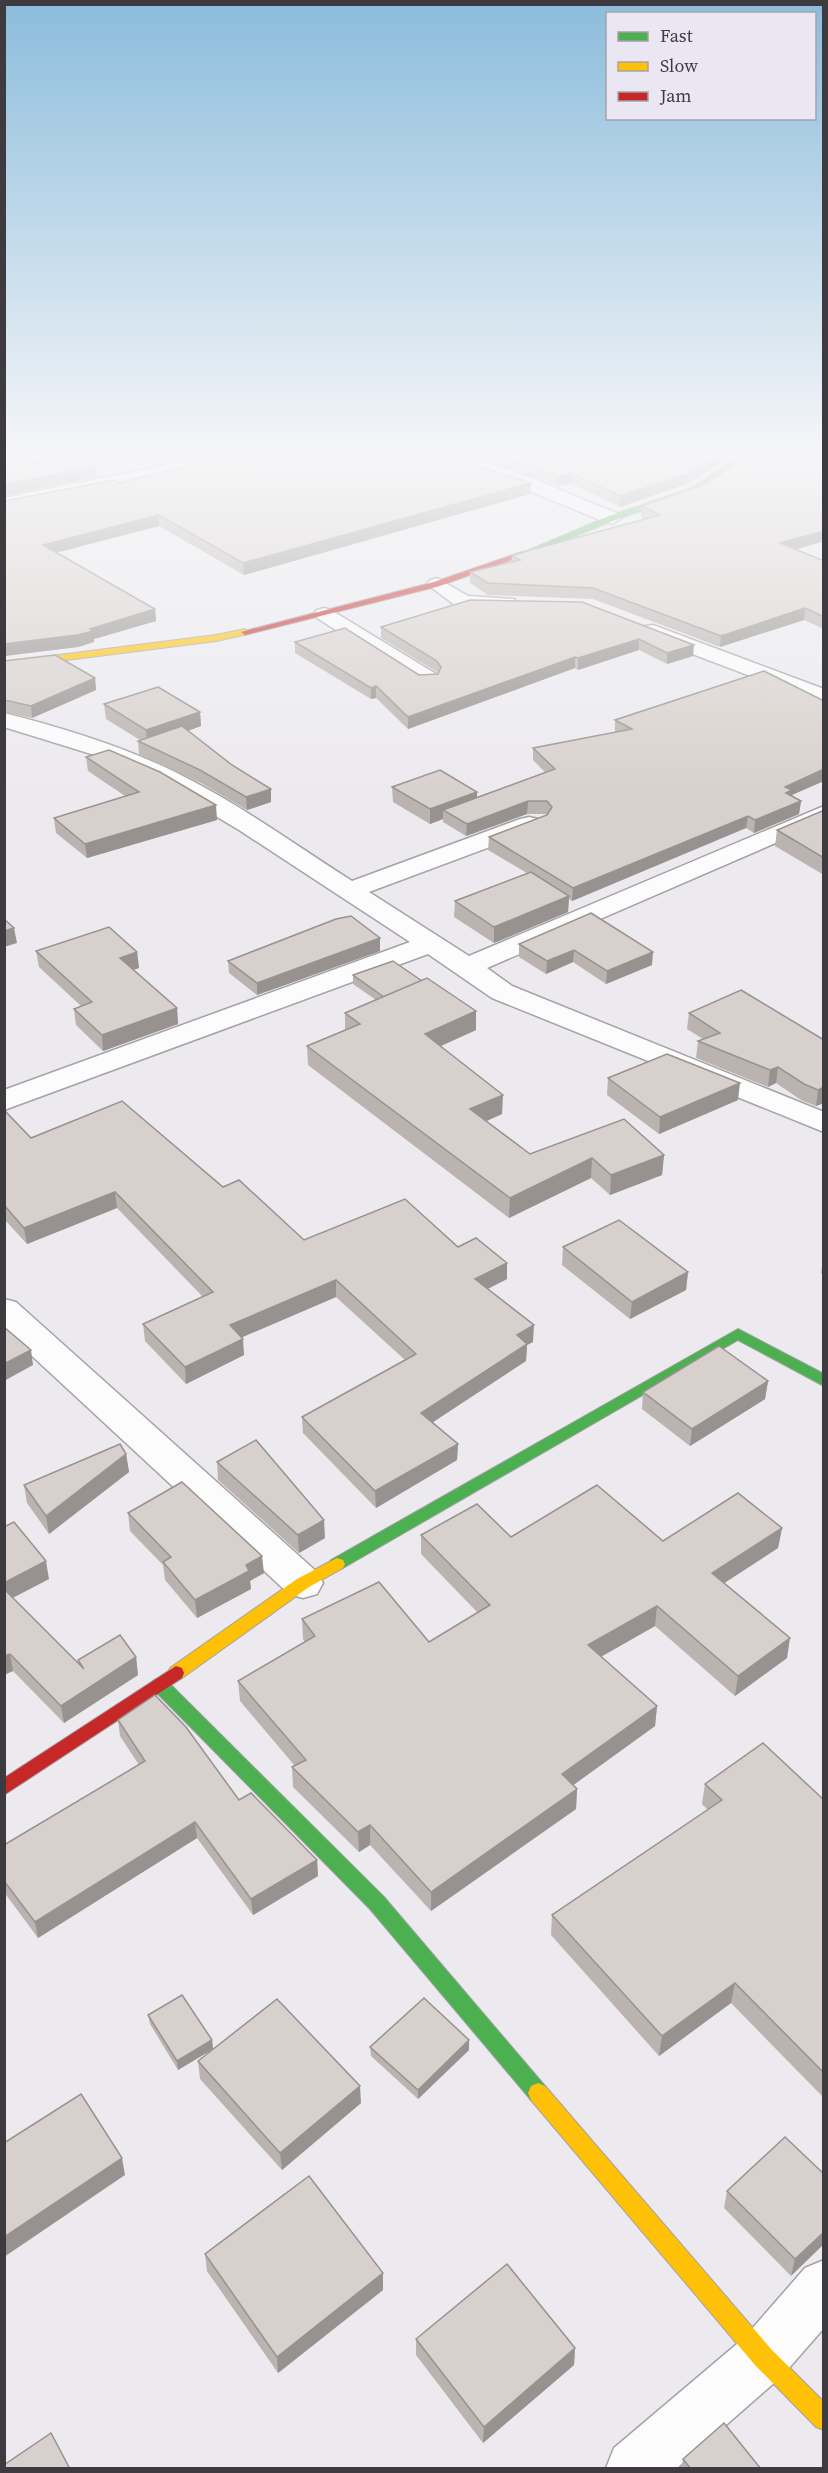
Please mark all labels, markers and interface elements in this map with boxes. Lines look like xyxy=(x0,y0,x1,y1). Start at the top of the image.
legend xyxy=(606,12,816,120)
text: Fast xyxy=(660,23,693,48)
text: Slow xyxy=(660,53,698,78)
text: Jam xyxy=(659,83,692,108)

